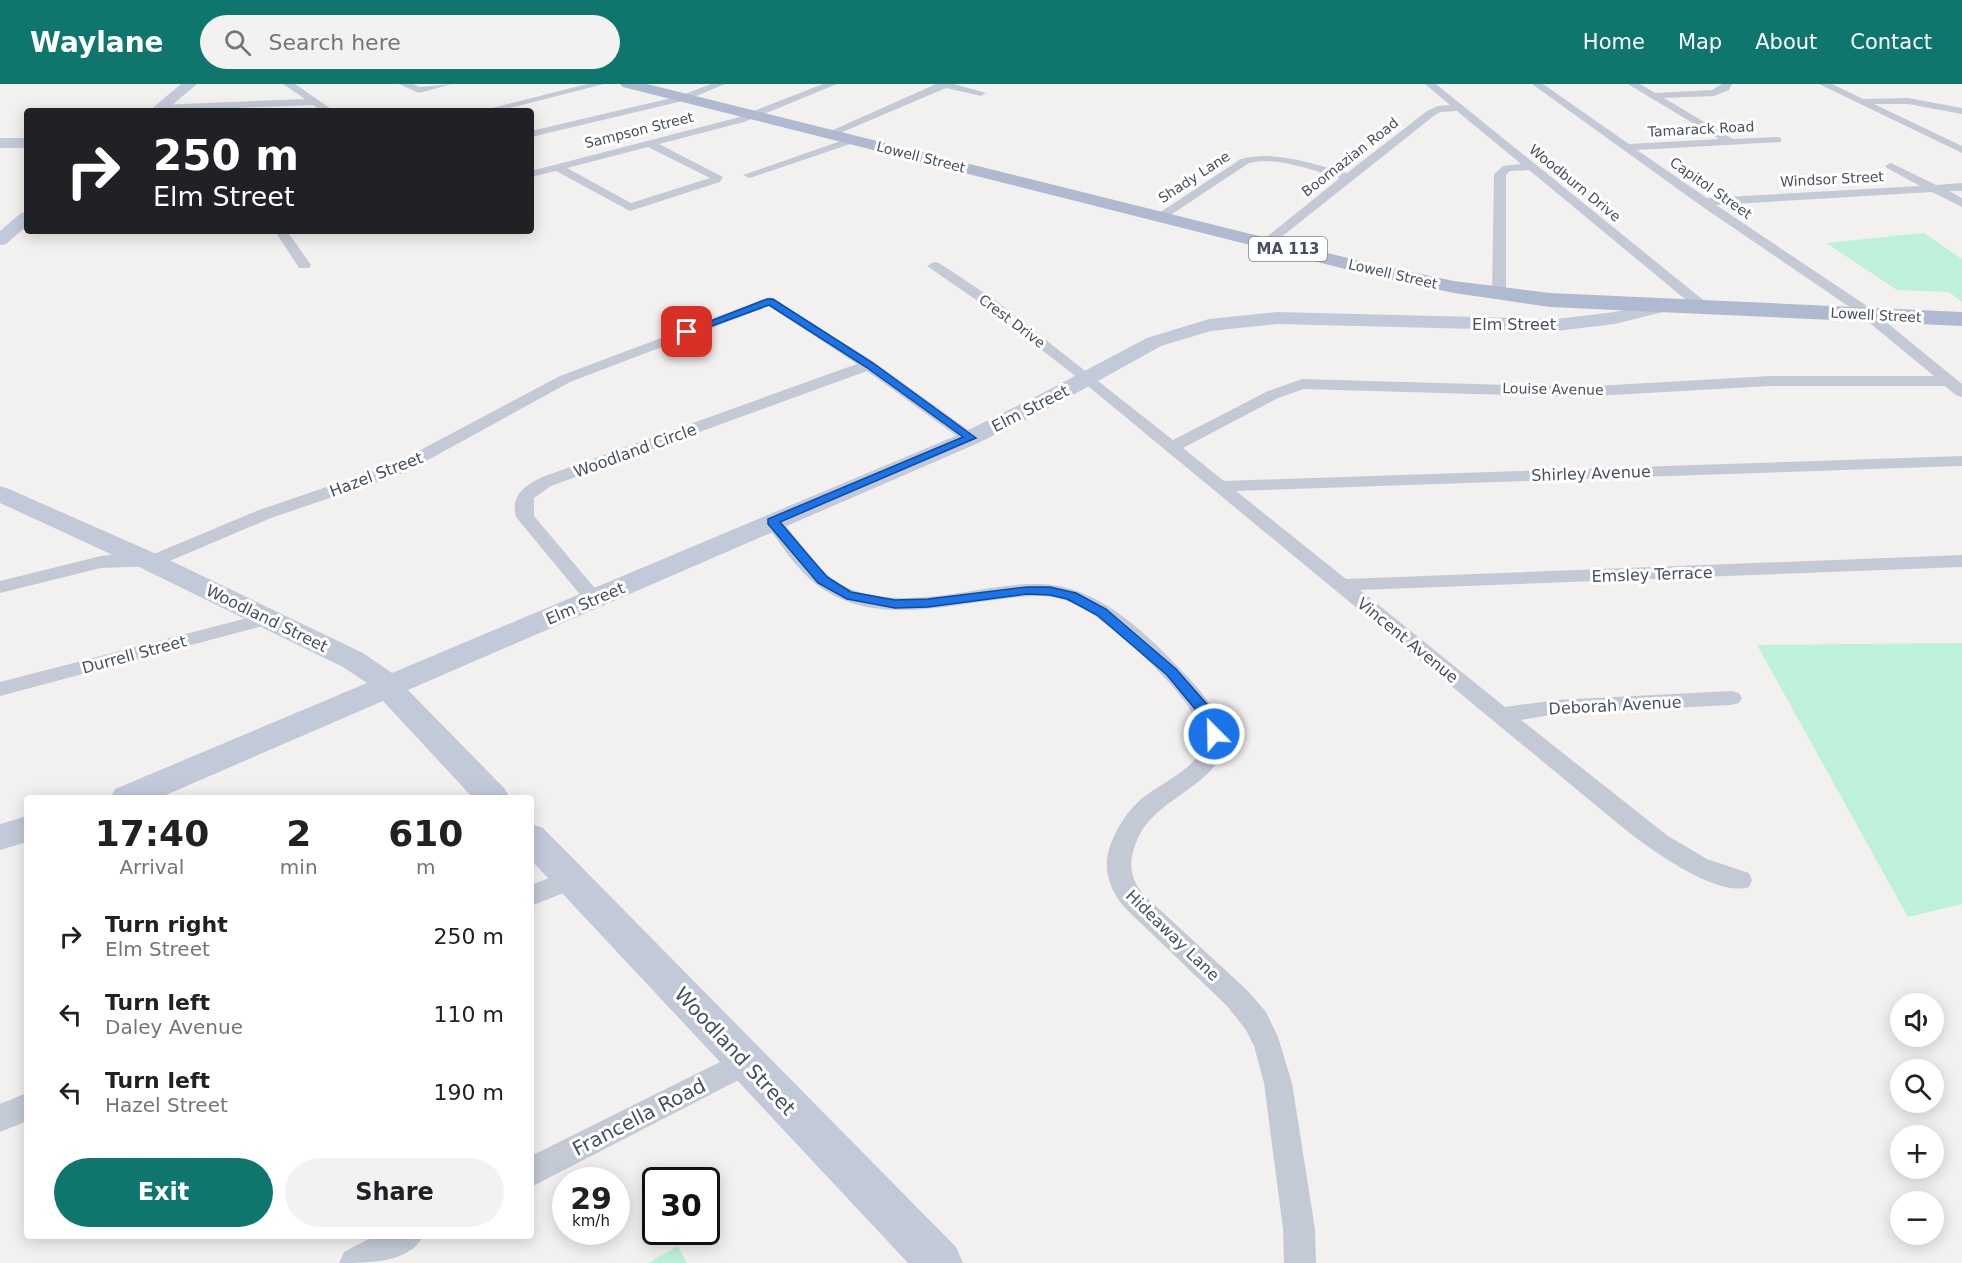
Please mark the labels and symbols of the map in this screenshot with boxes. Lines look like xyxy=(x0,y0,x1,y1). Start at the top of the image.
street label: Sampson Street xyxy=(583,109,696,151)
street label: Boornazian Road xyxy=(1299,114,1401,200)
street label: Tamarack Road xyxy=(1646,118,1755,140)
street label: Lowell Street xyxy=(875,138,968,176)
street label: Woodburn Drive xyxy=(1526,141,1624,225)
street label: Shady Lane xyxy=(1155,148,1233,206)
street label: Capitol Street xyxy=(1667,154,1755,222)
street label: Windsor Street xyxy=(1780,168,1885,190)
road number: MA 113 xyxy=(1249,237,1327,261)
street label: Lowell Street xyxy=(1347,256,1440,292)
street label: Crest Drive xyxy=(976,291,1048,351)
street label: Lowell Street xyxy=(1830,305,1922,325)
pin xyxy=(661,306,712,357)
street label: Elm Street xyxy=(1472,315,1556,334)
street label: Louise Avenue xyxy=(1502,380,1604,398)
street label: Elm Street xyxy=(989,381,1072,436)
street label: Woodland Circle xyxy=(571,419,699,481)
street label: Hazel Street xyxy=(327,448,425,501)
street label: Shirley Avenue xyxy=(1531,462,1651,485)
street label: Emsley Terrace xyxy=(1591,563,1713,586)
street label: Elm Street xyxy=(543,578,627,629)
street label: Woodland Street xyxy=(203,581,331,656)
street label: Vincent Avenue xyxy=(1353,594,1462,687)
street label: Durrell Street xyxy=(80,631,188,678)
street label: Deborah Avenue xyxy=(1548,693,1682,718)
position arrow xyxy=(1182,702,1246,766)
street label: Hideaway Lane xyxy=(1122,886,1223,985)
street label: Woodland Street xyxy=(670,982,801,1120)
street label: Francella Road xyxy=(568,1073,710,1161)
speed limit sign: 30 xyxy=(642,1167,720,1245)

